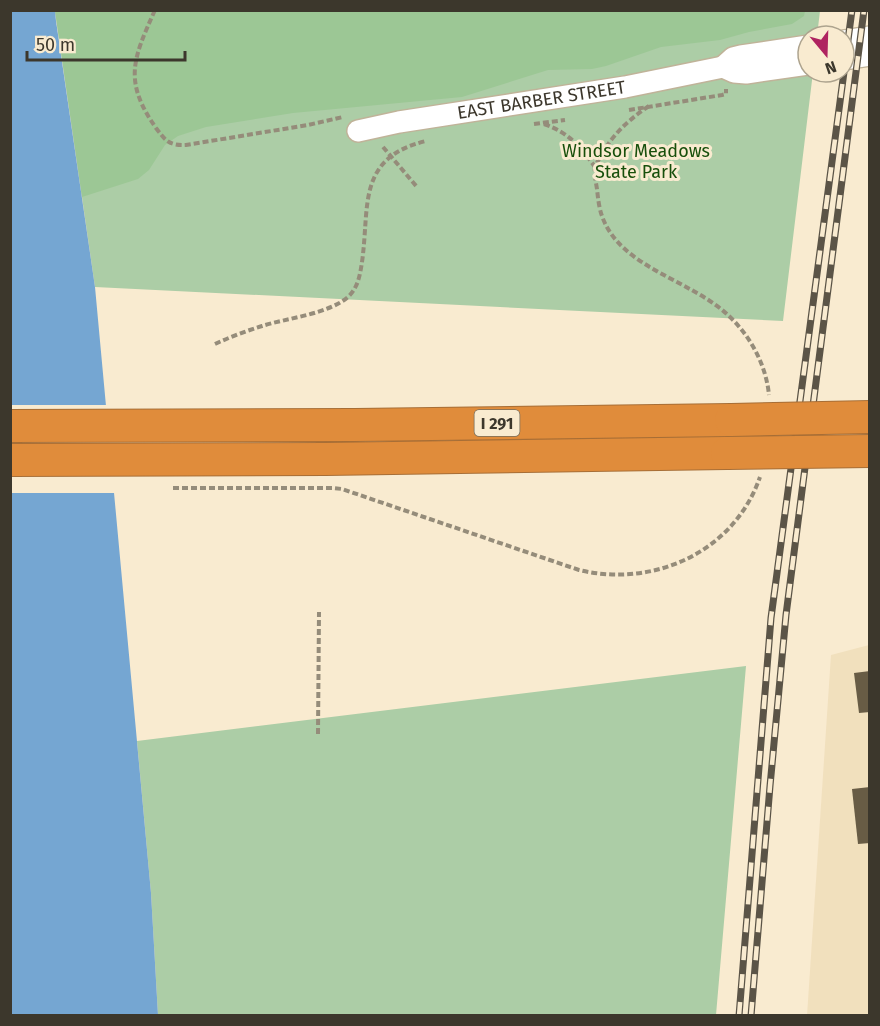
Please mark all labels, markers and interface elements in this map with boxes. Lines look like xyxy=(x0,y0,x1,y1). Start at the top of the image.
scale bar xyxy=(27,24,184,62)
north arrow xyxy=(796,24,856,84)
text: 50 m xyxy=(36,34,75,56)
text: N xyxy=(823,57,839,78)
street label: EAST BARBER STREET xyxy=(456,76,628,124)
park label: Windsor Meadows State Park xyxy=(562,140,710,183)
road number: I 291 xyxy=(474,410,520,436)

